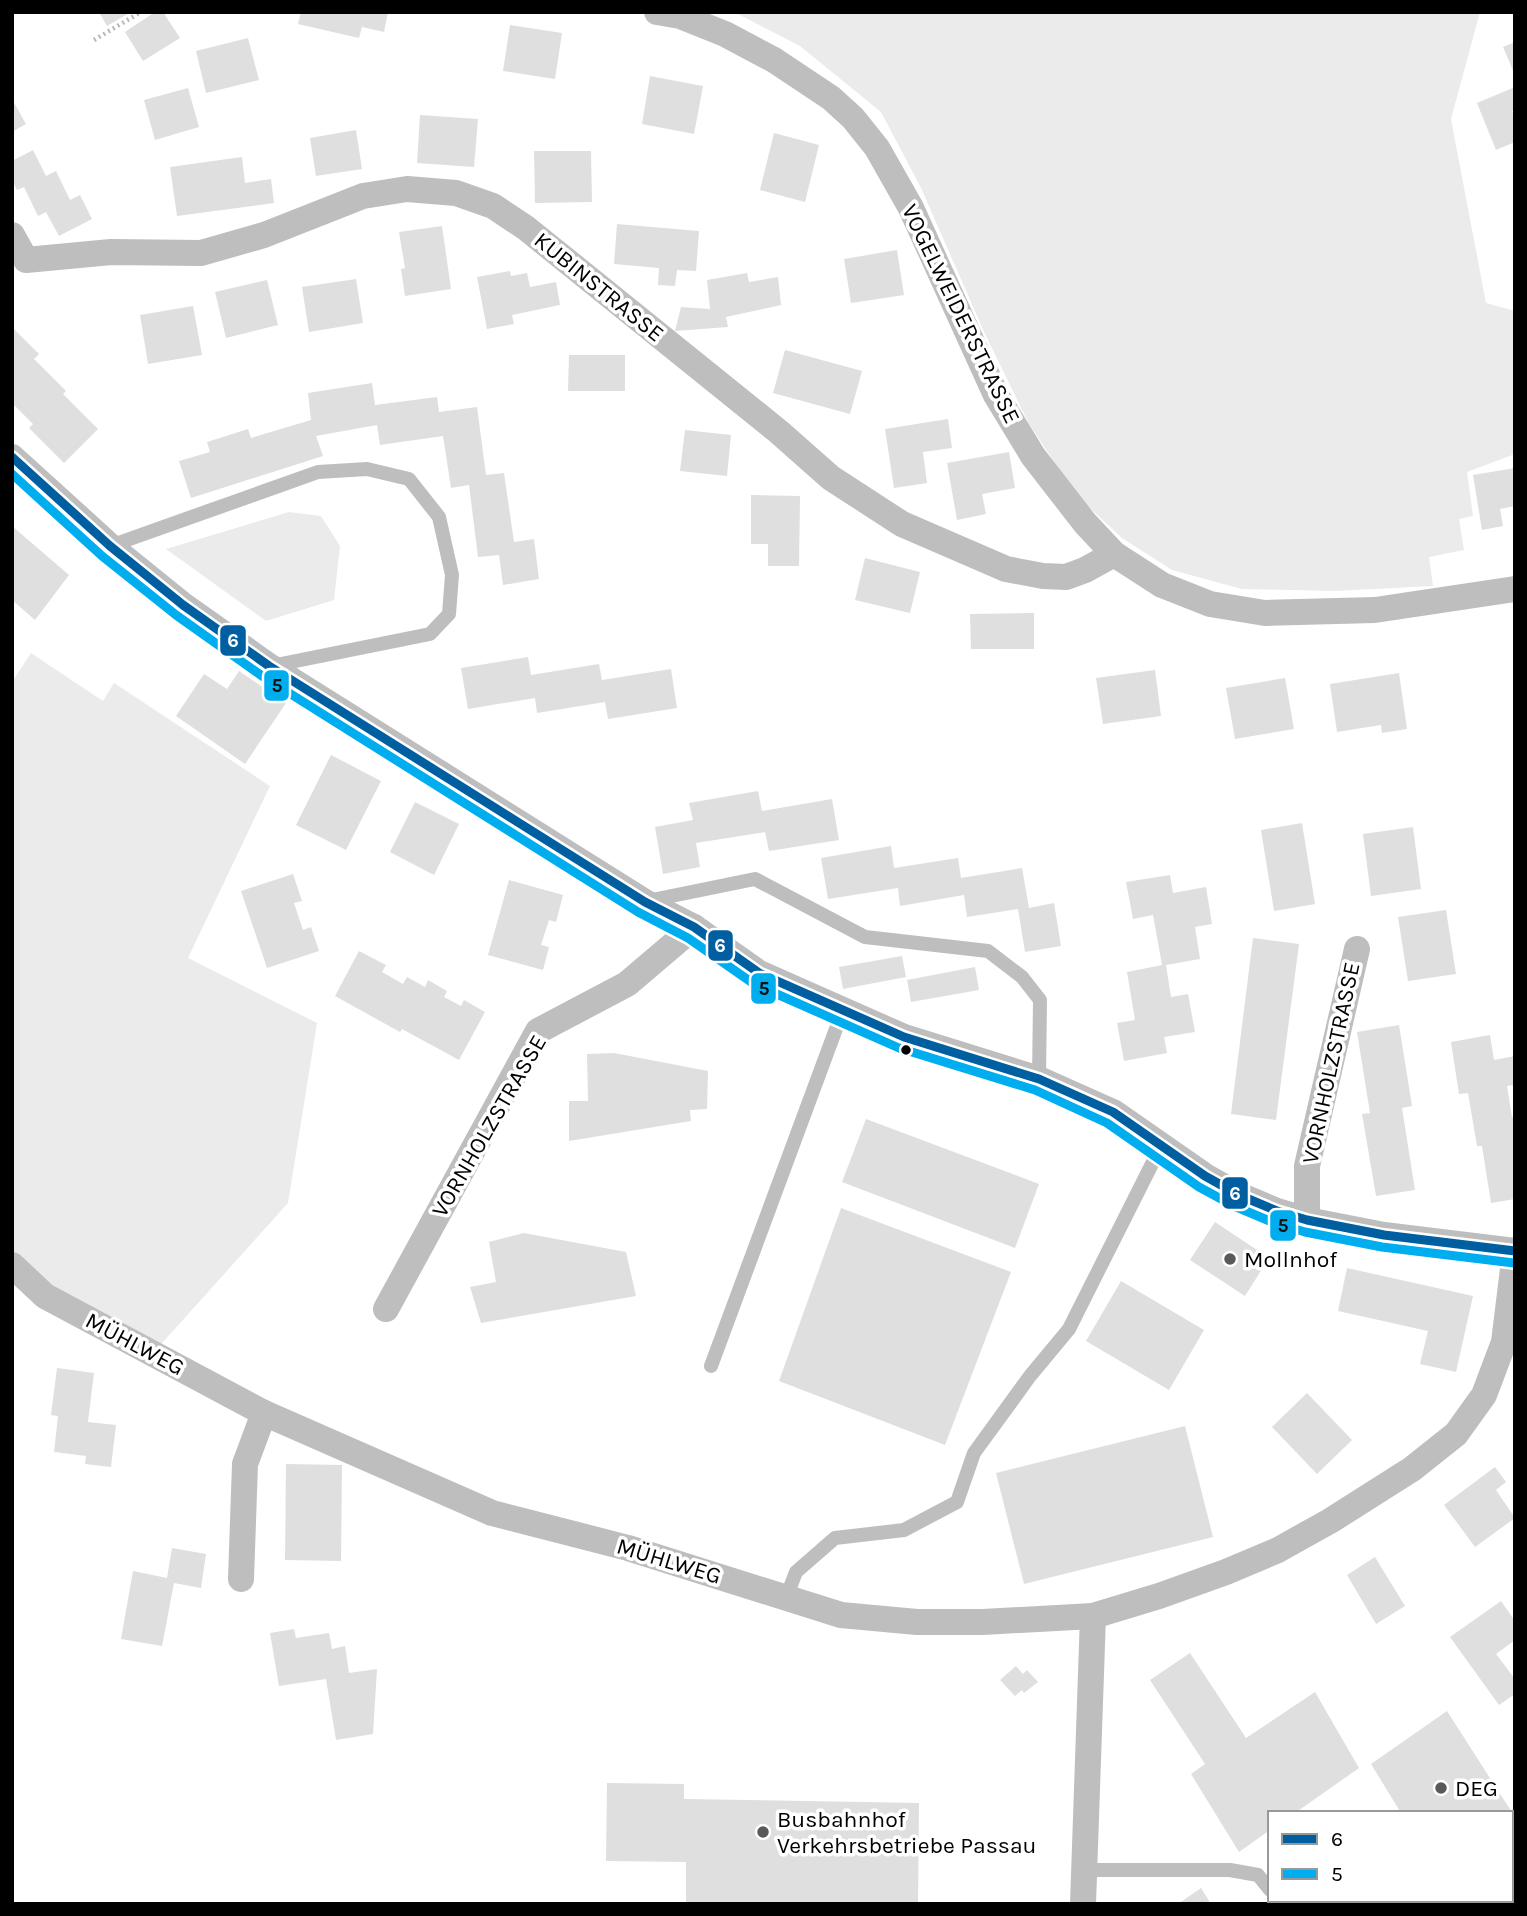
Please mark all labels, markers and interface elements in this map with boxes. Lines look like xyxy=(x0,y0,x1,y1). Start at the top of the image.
street label: VOGELWEIDERSTRASSE xyxy=(896,200,1026,428)
street label: KUBINSTRASSE xyxy=(529,227,669,347)
line badge: 6 xyxy=(219,624,247,657)
text: 6 xyxy=(227,630,239,652)
line badge: 5 xyxy=(263,669,290,702)
text: 5 xyxy=(271,675,283,697)
line badge: 6 xyxy=(707,929,734,962)
text: 6 xyxy=(714,935,726,957)
street label: VORNHOLZSTRASSE xyxy=(1296,960,1366,1166)
line badge: 5 xyxy=(750,972,777,1005)
text: 5 xyxy=(758,978,770,1000)
street label: VORNHOLZSTRASSE xyxy=(426,1030,552,1222)
unlabelled marker xyxy=(899,1043,913,1057)
line badge: 6 xyxy=(1221,1176,1249,1210)
text: 6 xyxy=(1229,1183,1241,1205)
line badge: 5 xyxy=(1269,1209,1297,1242)
text: 5 xyxy=(1277,1215,1289,1237)
place label: Mollnhof xyxy=(1244,1246,1337,1273)
marker: Mollnhof xyxy=(1222,1251,1238,1267)
street label: MÜHLWEG xyxy=(81,1307,189,1381)
street label: MÜHLWEG xyxy=(613,1532,725,1590)
place label: DEG xyxy=(1455,1775,1498,1802)
marker: DEG xyxy=(1433,1780,1449,1796)
place label: Busbahnhof Verkehrsbetriebe Passau xyxy=(777,1806,1037,1859)
legend xyxy=(1268,1811,1513,1902)
marker: Busbahnhof Verkehrsbetriebe Passau xyxy=(755,1824,771,1840)
text: 6 xyxy=(1331,1827,1343,1851)
text: 5 xyxy=(1331,1862,1343,1886)

